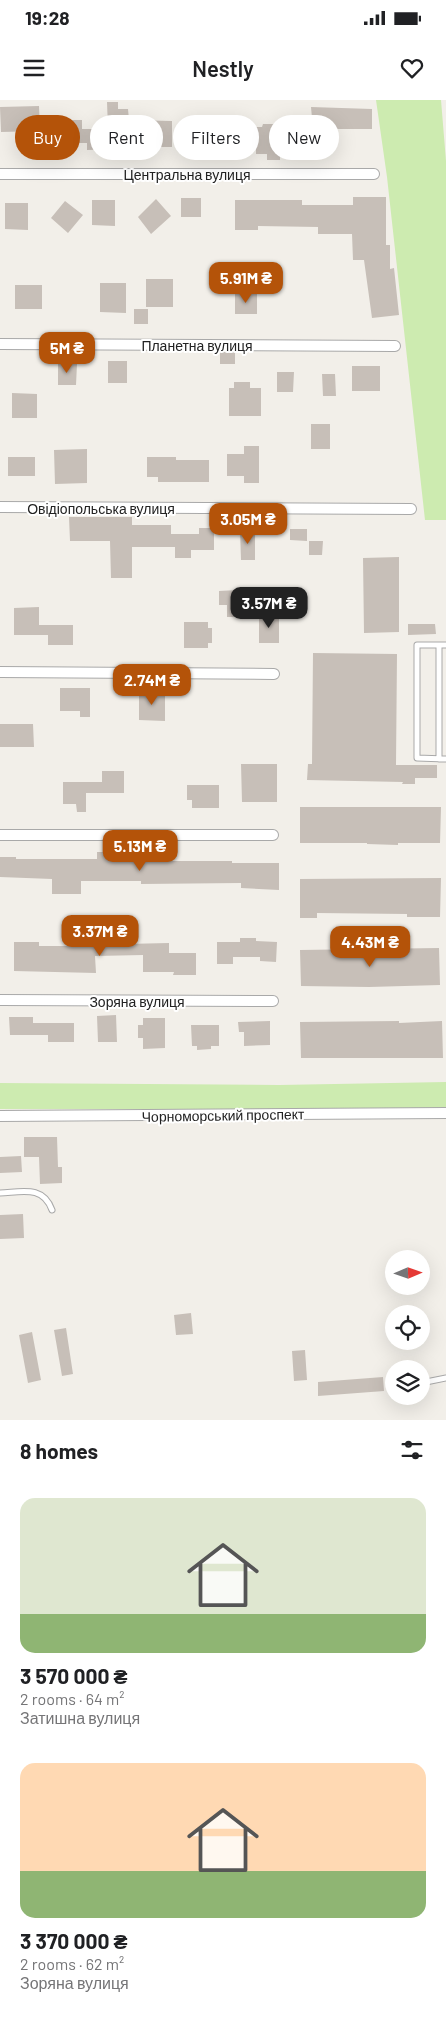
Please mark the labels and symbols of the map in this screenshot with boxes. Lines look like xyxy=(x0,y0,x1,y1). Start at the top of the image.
street label: Центральна вулиця xyxy=(123,166,251,183)
pin: 5.91M ₴ xyxy=(200,262,292,304)
pin: 5M ₴ xyxy=(37,332,97,374)
street label: Планетна вулиця xyxy=(141,337,253,354)
street label: Овідіопольська вулиця xyxy=(27,500,175,517)
pin: 3.05M ₴ xyxy=(202,502,294,545)
pin: 3.57M ₴ xyxy=(223,586,315,629)
pin: 2.74M ₴ xyxy=(106,664,198,706)
pin: 5.13M ₴ xyxy=(94,830,186,872)
pin: 3.37M ₴ xyxy=(54,914,146,957)
pin: 4.43M ₴ xyxy=(324,926,416,968)
street label: Зоряна вулиця xyxy=(89,993,185,1010)
street label: Чорноморський проспект xyxy=(142,1105,305,1125)
north arrow xyxy=(385,1250,430,1295)

